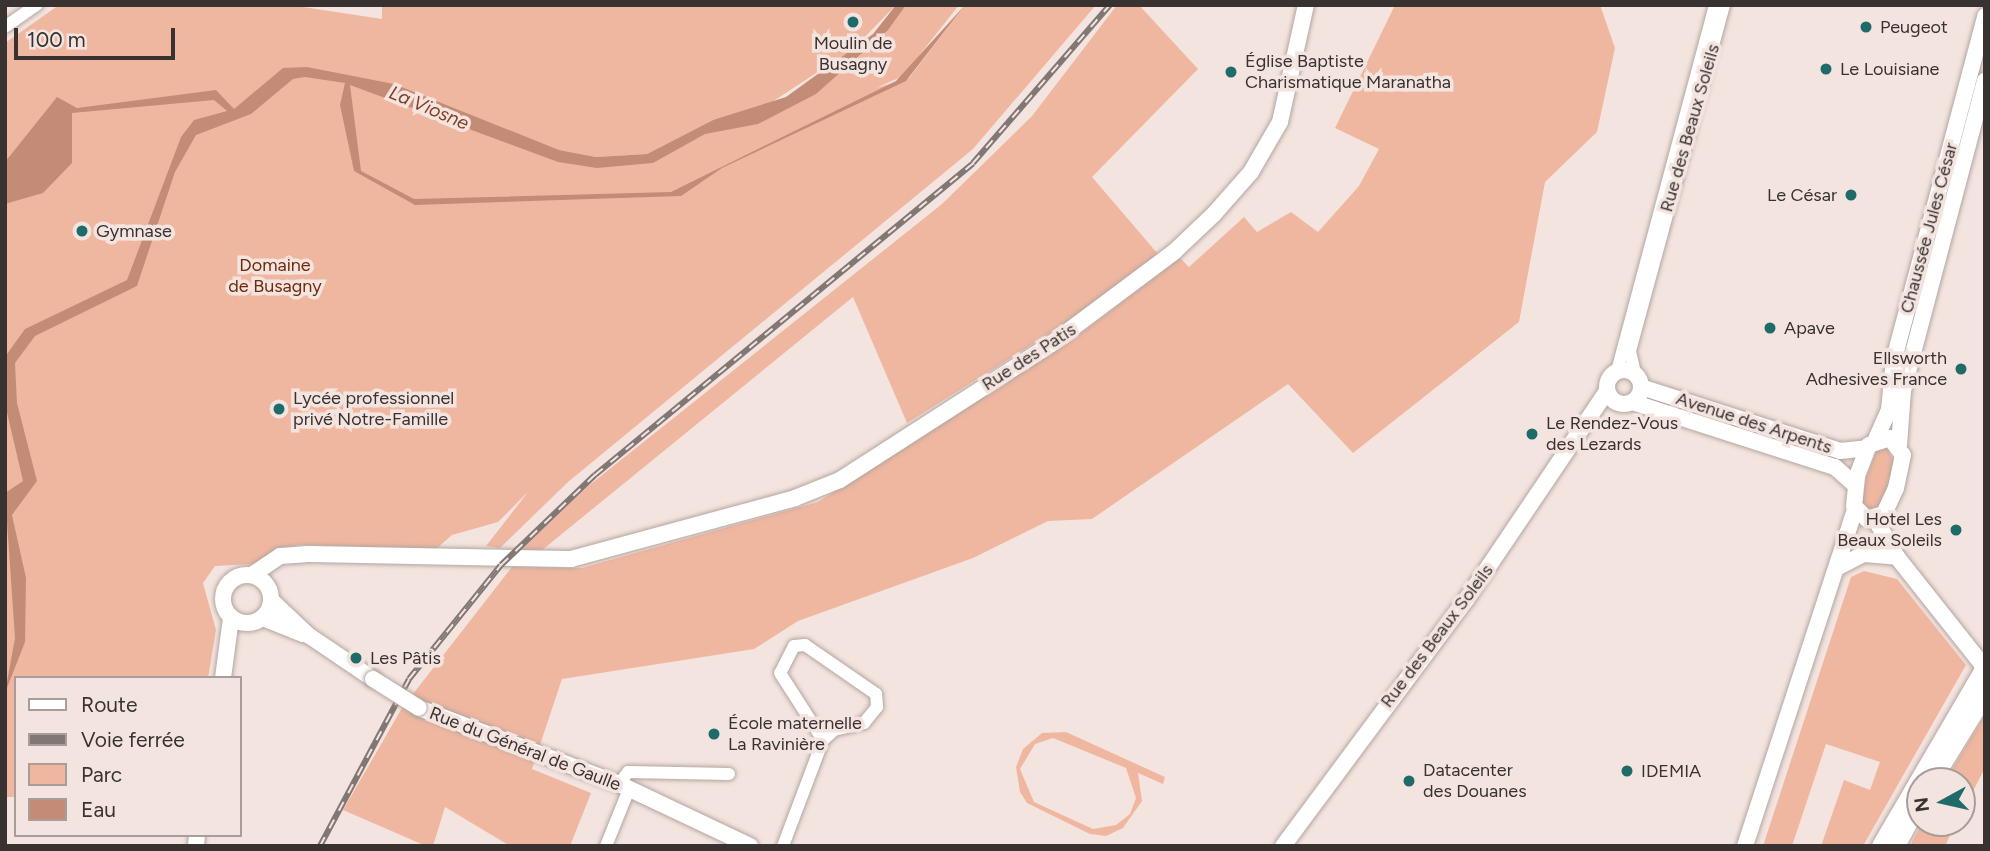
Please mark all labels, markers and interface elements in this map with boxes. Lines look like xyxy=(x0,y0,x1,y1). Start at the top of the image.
scale bar xyxy=(18,14,178,58)
marker: Moulin de Busagny xyxy=(845,14,861,30)
place label: Peugeot xyxy=(1880,16,1948,38)
marker: Peugeot xyxy=(1858,19,1874,35)
text: 100 m xyxy=(27,27,86,52)
place label: Moulin de Busagny xyxy=(814,33,892,76)
street label: Rue des Beaux Soleils xyxy=(1656,42,1724,214)
place label: Église Baptiste Charismatique Maranatha xyxy=(1245,51,1451,94)
place label: Le Louisiane xyxy=(1840,58,1939,80)
marker: Le Louisiane xyxy=(1818,61,1834,77)
marker: Église Baptiste Charismatique Maranatha xyxy=(1223,64,1239,80)
water label: La Viosne xyxy=(386,81,472,135)
street label: Chaussée Jules César xyxy=(1896,140,1962,316)
place label: Le César xyxy=(1767,184,1837,206)
marker: Le César xyxy=(1843,187,1859,203)
place label: Gymnase xyxy=(96,220,172,242)
marker: Gymnase xyxy=(74,223,90,239)
park label: Domaine de Busagny xyxy=(228,255,322,298)
place label: Apave xyxy=(1784,317,1835,339)
street label: Rue des Patis xyxy=(978,319,1080,395)
marker: Apave xyxy=(1762,320,1778,336)
place label: Ellsworth Adhesives France xyxy=(1806,348,1947,390)
marker: Ellsworth Adhesives France xyxy=(1953,361,1969,377)
place label: Lycée professionnel privé Notre-Famille xyxy=(293,388,454,430)
street label: Avenue des Arpents xyxy=(1673,388,1835,458)
marker: Lycée professionnel privé Notre-Famille xyxy=(271,401,287,417)
place label: Le Rendez-Vous des Lezards xyxy=(1546,413,1678,456)
marker: Le Rendez-Vous des Lezards xyxy=(1524,426,1540,442)
place label: Hotel Les Beaux Soleils xyxy=(1837,509,1942,552)
marker: Hotel Les Beaux Soleils xyxy=(1948,522,1964,538)
street label: Rue des Beaux Soleils xyxy=(1376,560,1498,712)
place label: Les Pâtis xyxy=(370,647,441,669)
marker: Les Pâtis xyxy=(348,650,364,666)
legend xyxy=(14,676,242,837)
text: Route xyxy=(81,692,137,717)
street label: Rue du Général de Gaulle xyxy=(426,703,624,795)
place label: École maternelle La Ravinière xyxy=(728,713,862,756)
marker: École maternelle La Ravinière xyxy=(706,726,722,742)
text: Voie ferrée xyxy=(81,727,185,752)
place label: Datacenter des Douanes xyxy=(1423,760,1527,802)
place label: IDEMIA xyxy=(1641,760,1701,782)
text: Parc xyxy=(81,762,122,787)
marker: IDEMIA xyxy=(1619,763,1635,779)
north arrow xyxy=(1906,767,1976,837)
marker: Datacenter des Douanes xyxy=(1401,773,1417,789)
text: N xyxy=(1909,796,1934,814)
text: Eau xyxy=(81,797,116,822)

